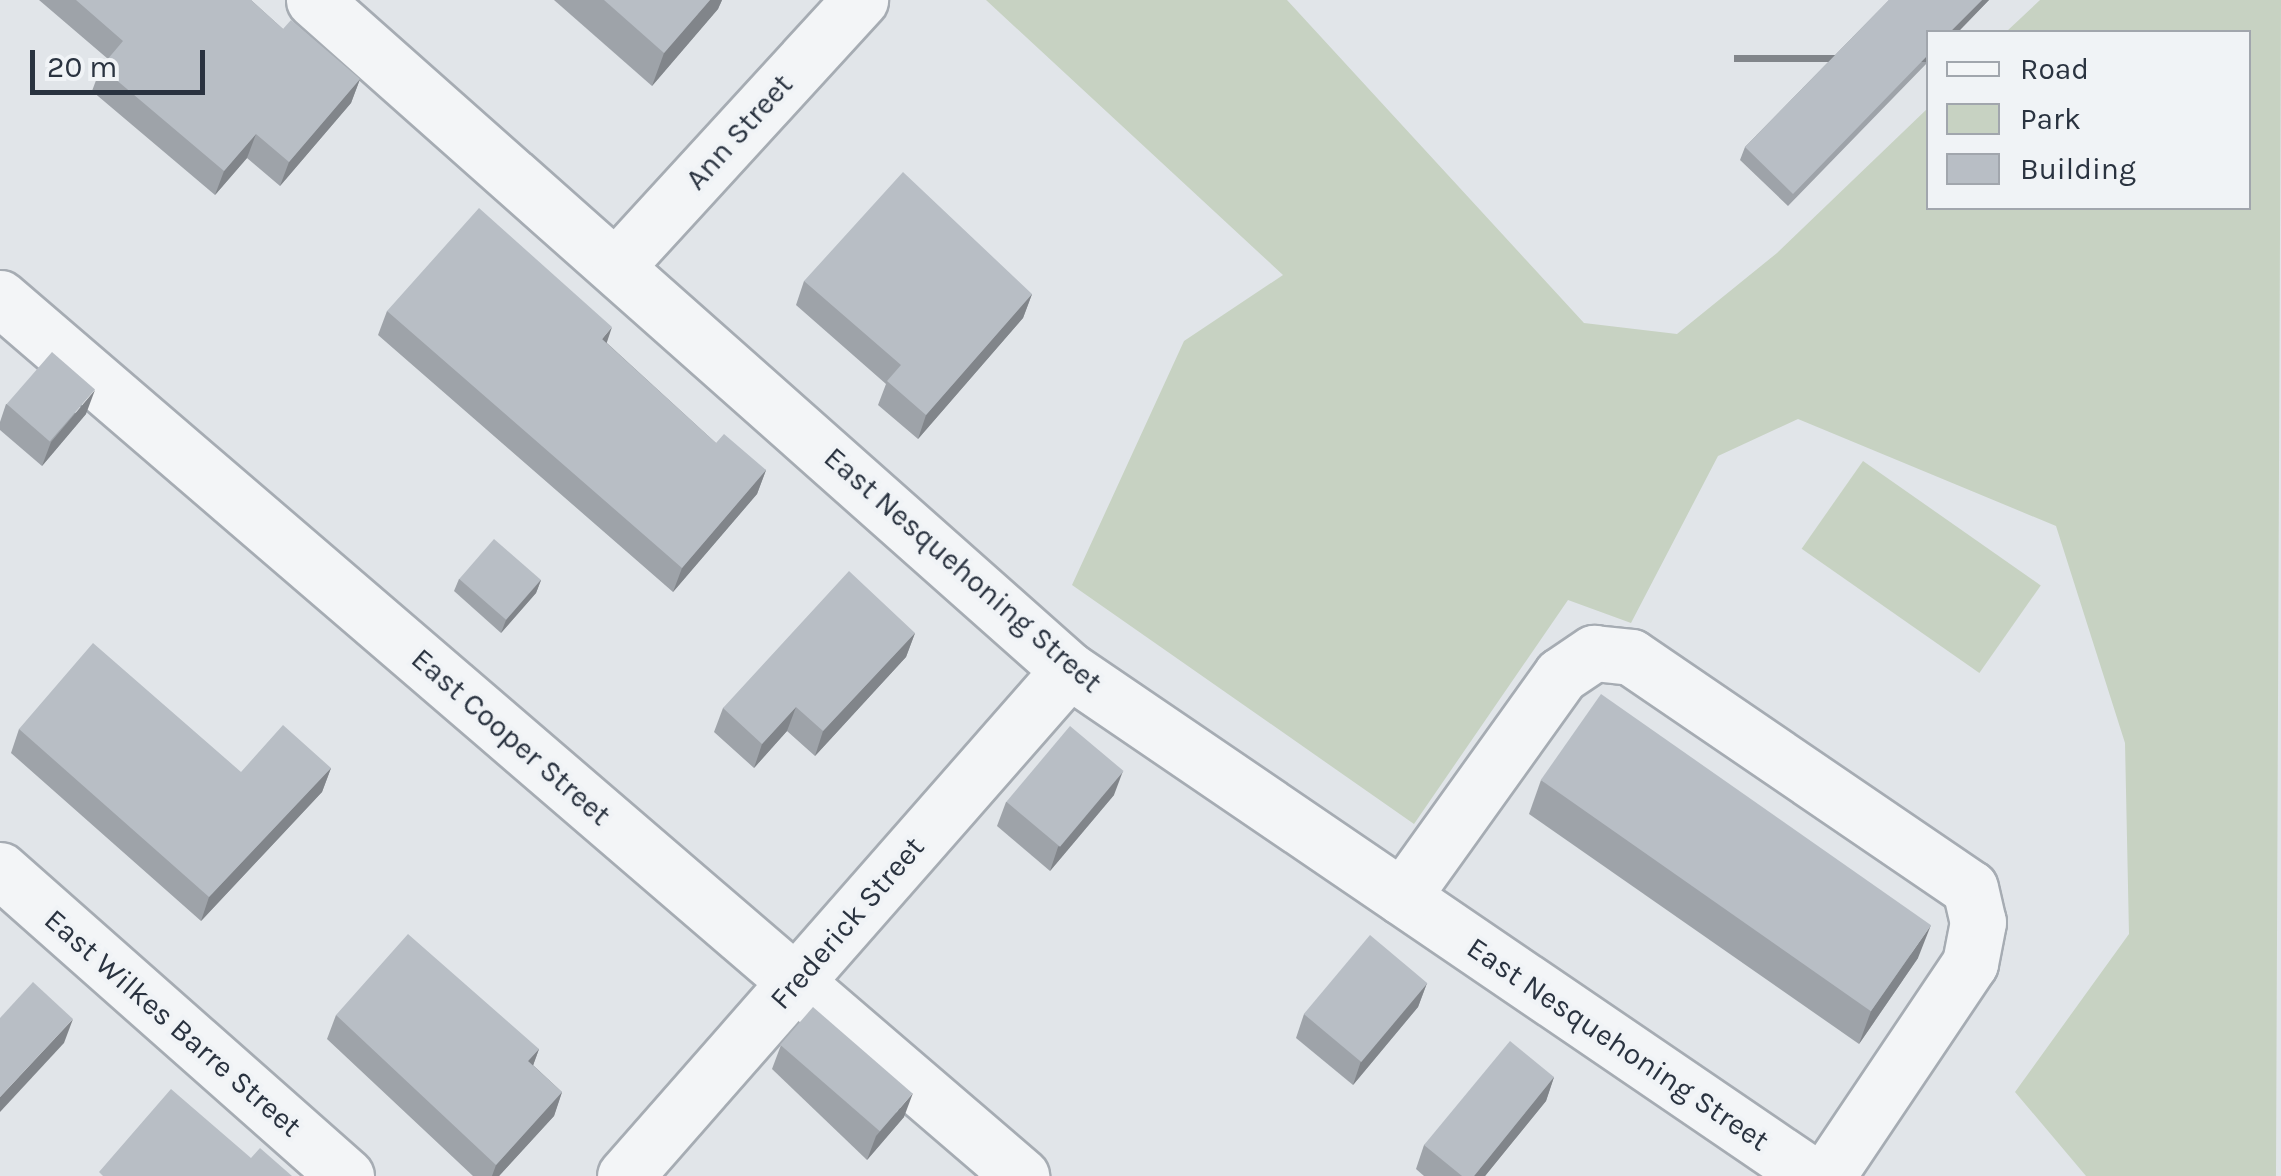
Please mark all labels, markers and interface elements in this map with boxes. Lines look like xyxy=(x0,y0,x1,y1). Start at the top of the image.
scale bar xyxy=(35,30,210,92)
legend xyxy=(1926,30,2251,210)
text: 20 m xyxy=(47,49,117,85)
text: Road xyxy=(2020,51,2089,87)
street label: Ann Street xyxy=(678,67,800,197)
text: Park xyxy=(2020,101,2081,137)
text: Building xyxy=(2020,151,2136,187)
street label: East Nesquehoning Street xyxy=(817,440,1109,700)
street label: East Cooper Street xyxy=(404,641,618,833)
street label: Frederick Street xyxy=(762,829,932,1017)
street label: East Wilkes Barre Street xyxy=(37,902,309,1144)
street label: East Nesquehoning Street xyxy=(1460,929,1776,1159)

